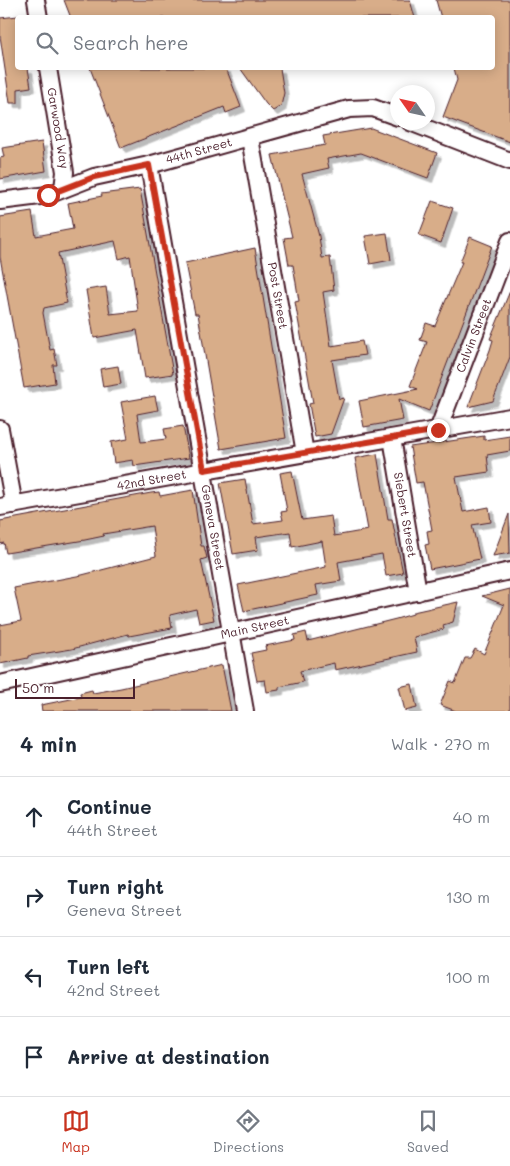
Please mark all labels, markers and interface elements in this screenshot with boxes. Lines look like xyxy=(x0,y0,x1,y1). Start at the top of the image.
search box xyxy=(15,15,495,70)
icon: search xyxy=(33,29,61,57)
text: Search here xyxy=(73,30,189,55)
north arrow xyxy=(390,85,435,130)
street label: Garwood Way xyxy=(44,86,73,170)
street label: 44th Street xyxy=(164,133,234,167)
route start xyxy=(37,184,60,207)
street label: Post Street xyxy=(265,261,292,330)
street label: Calvin Street xyxy=(452,296,494,374)
route end xyxy=(427,419,450,442)
street label: 42nd Street xyxy=(116,465,187,493)
street label: Siebert Street xyxy=(391,471,421,559)
street label: Geneva Street xyxy=(198,483,229,571)
street label: Main Street xyxy=(219,611,290,642)
scale bar xyxy=(15,676,135,699)
text: 50 m xyxy=(22,678,54,697)
text: 4 min xyxy=(20,730,77,757)
text: Walk · 270 m xyxy=(391,733,490,754)
text: Continue xyxy=(67,794,152,819)
icon: ahead xyxy=(20,803,48,831)
text: 40 m xyxy=(453,806,490,827)
text: 44th Street xyxy=(67,819,158,840)
text: Turn right xyxy=(67,874,164,899)
icon: right xyxy=(20,883,48,911)
text: 130 m xyxy=(446,886,490,907)
text: Geneva Street xyxy=(67,899,182,920)
text: Turn left xyxy=(67,954,150,979)
icon: left xyxy=(20,963,48,991)
text: 100 m xyxy=(445,966,490,987)
text: 42nd Street xyxy=(67,979,160,1000)
icon: arrive xyxy=(20,1043,48,1071)
text: Arrive at destination xyxy=(67,1044,270,1069)
tab: Map xyxy=(61,1107,90,1156)
tab: Directions xyxy=(213,1107,284,1156)
tab: Saved xyxy=(407,1107,449,1156)

